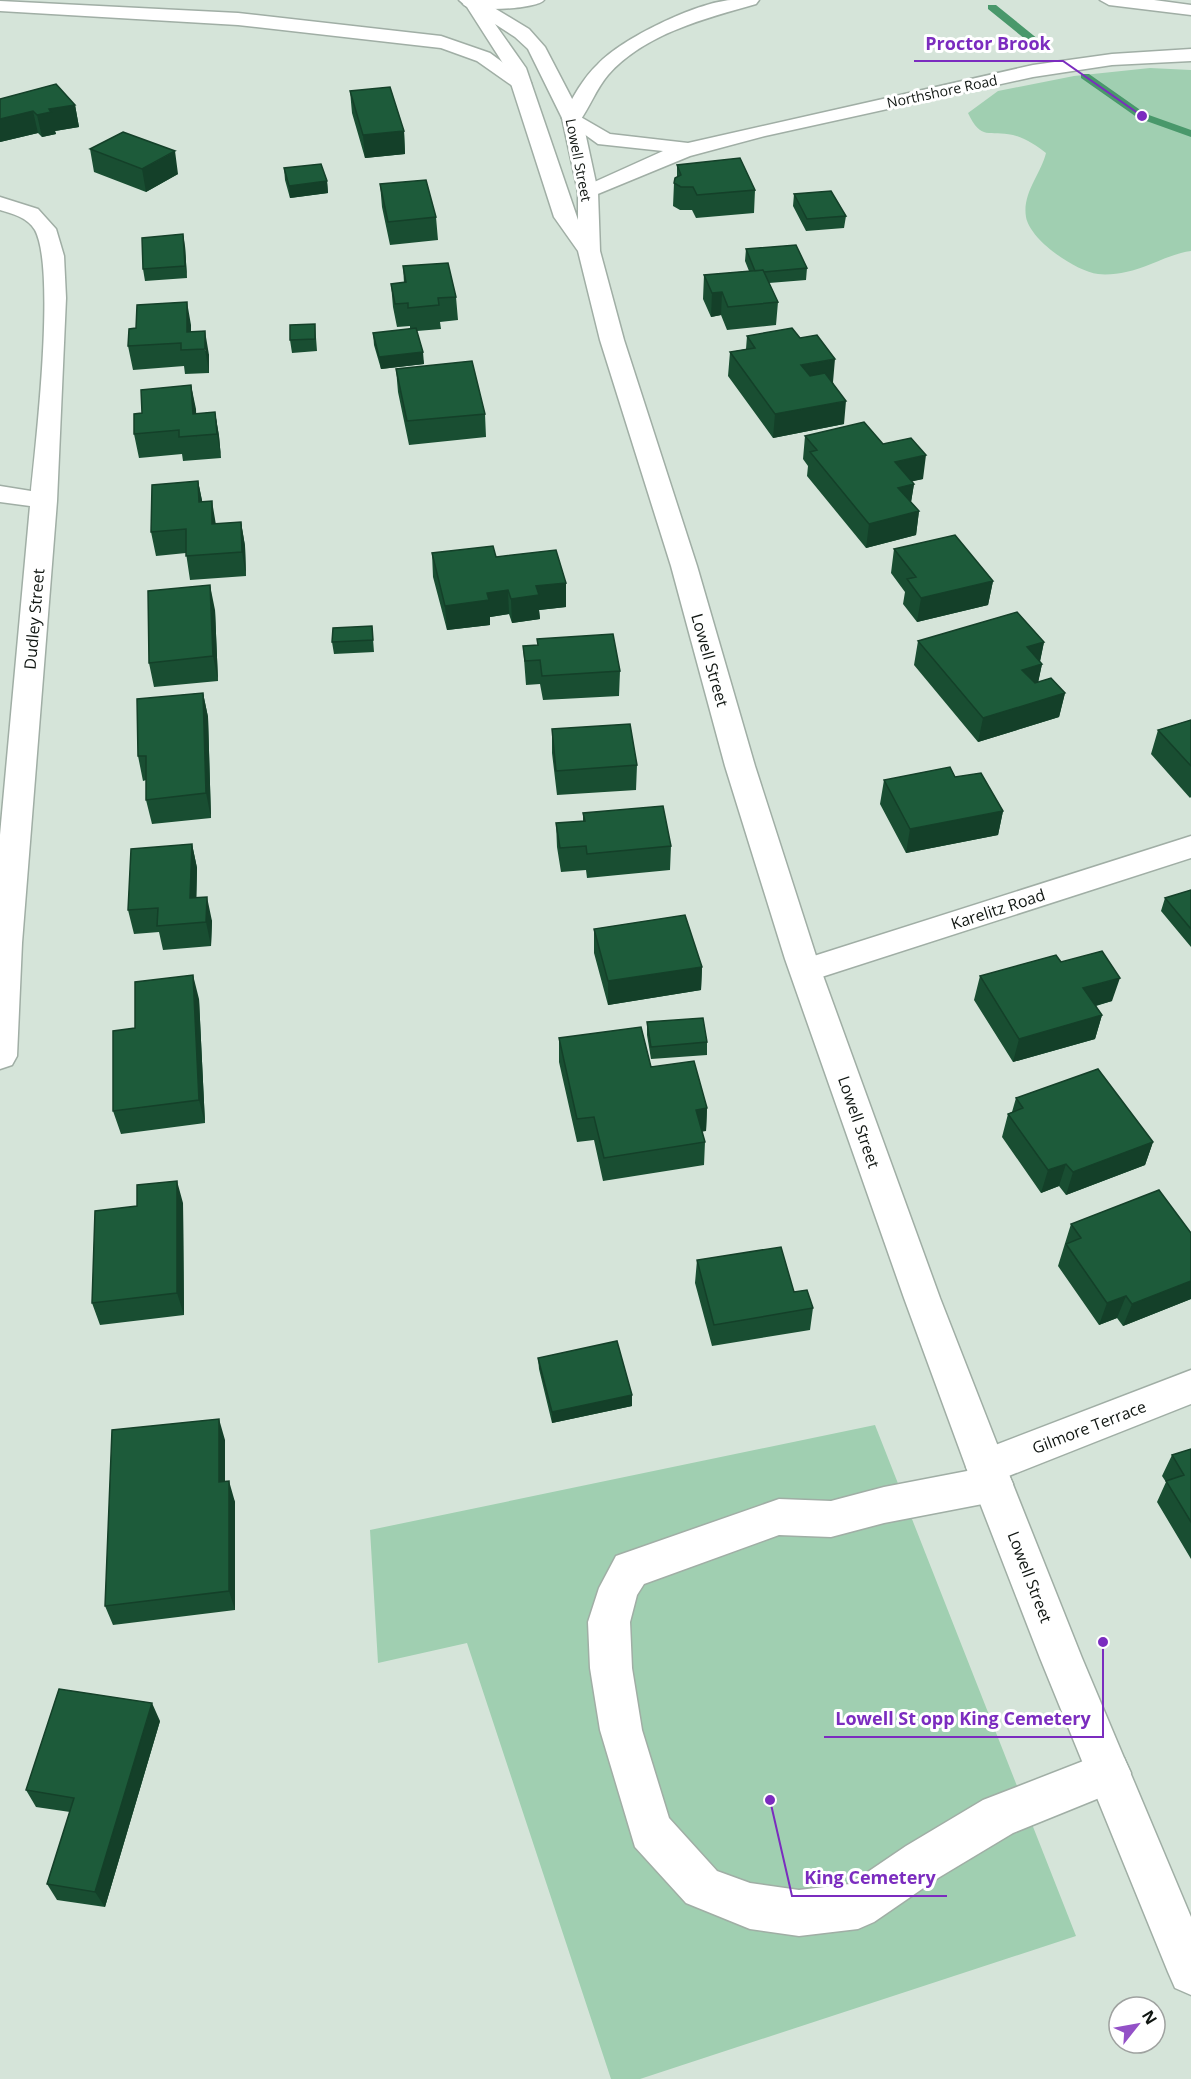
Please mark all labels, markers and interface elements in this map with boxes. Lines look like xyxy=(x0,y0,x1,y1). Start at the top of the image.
callout: Proctor Brook xyxy=(914,25,1063,61)
text: Proctor Brook xyxy=(925,31,1052,55)
street label: Northshore Road xyxy=(885,70,999,112)
street label: Lowell Street xyxy=(562,117,596,203)
street label: Dudley Street xyxy=(19,567,49,670)
street label: Lowell Street xyxy=(686,611,734,710)
street label: Karelitz Road xyxy=(948,883,1048,935)
street label: Lowell Street xyxy=(833,1073,885,1171)
street label: Gilmore Terrace xyxy=(1029,1395,1149,1459)
street label: Lowell Street xyxy=(1002,1528,1058,1626)
callout: Lowell St opp King Cemetery xyxy=(824,1701,1103,1737)
text: Lowell St opp King Cemetery xyxy=(835,1706,1091,1730)
callout: King Cemetery xyxy=(792,1860,947,1896)
text: King Cemetery xyxy=(804,1865,936,1889)
north arrow xyxy=(1107,1995,1167,2055)
text: N xyxy=(1137,2006,1163,2029)

